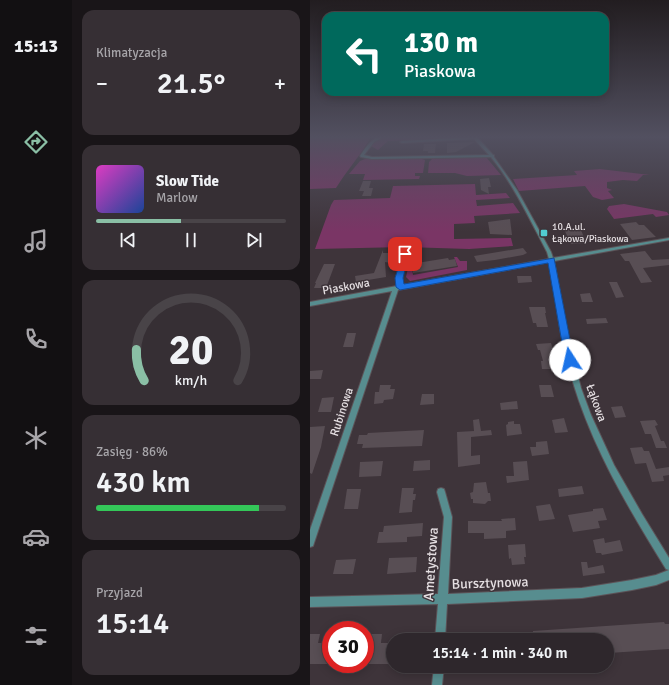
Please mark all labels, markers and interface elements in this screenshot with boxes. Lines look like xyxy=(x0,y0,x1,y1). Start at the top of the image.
text: 130 m xyxy=(404,26,478,60)
icon: left xyxy=(338,28,390,80)
text: 15:13 xyxy=(14,35,58,57)
text: Klimatyzacja xyxy=(96,45,167,61)
text: Piaskowa xyxy=(404,60,476,82)
text: 21.5° xyxy=(157,65,225,102)
text: − xyxy=(96,70,108,97)
text: + xyxy=(274,70,286,97)
icon: directions xyxy=(22,128,50,156)
text: Slow Tide xyxy=(156,172,219,190)
text: Marlow xyxy=(156,190,198,206)
place label: 10.A.ul. Łąkowa/Piaskowa xyxy=(552,221,629,245)
icon: music xyxy=(22,227,50,255)
marker: 10.A.ul. Łąkowa/Piaskowa xyxy=(539,228,549,238)
icon: previous xyxy=(117,229,139,251)
icon: pause xyxy=(180,229,202,251)
icon: next xyxy=(243,229,265,251)
pin xyxy=(388,237,422,271)
icon: arrive xyxy=(394,243,416,265)
street label: Piaskowa xyxy=(321,275,371,299)
text: 20 xyxy=(169,324,213,375)
icon: phone xyxy=(22,325,50,353)
position arrow xyxy=(549,339,591,381)
text: km/h xyxy=(175,371,207,388)
street label: Łąkowa xyxy=(582,382,610,424)
street label: Rubinowa xyxy=(327,386,357,438)
icon: climate xyxy=(22,424,50,452)
text: Zasięg · 86% xyxy=(96,444,168,460)
text: 430 km xyxy=(96,464,191,501)
icon: car xyxy=(22,523,50,551)
street label: Ametystowa xyxy=(420,527,442,601)
street label: Bursztynowa xyxy=(451,573,529,593)
text: Przyjazd xyxy=(96,585,143,601)
text: 15:14 xyxy=(96,605,169,642)
speed limit sign: 30 xyxy=(322,621,374,673)
icon: filters xyxy=(22,622,50,650)
text: 15:14 · 1 min · 340 m xyxy=(433,644,567,662)

